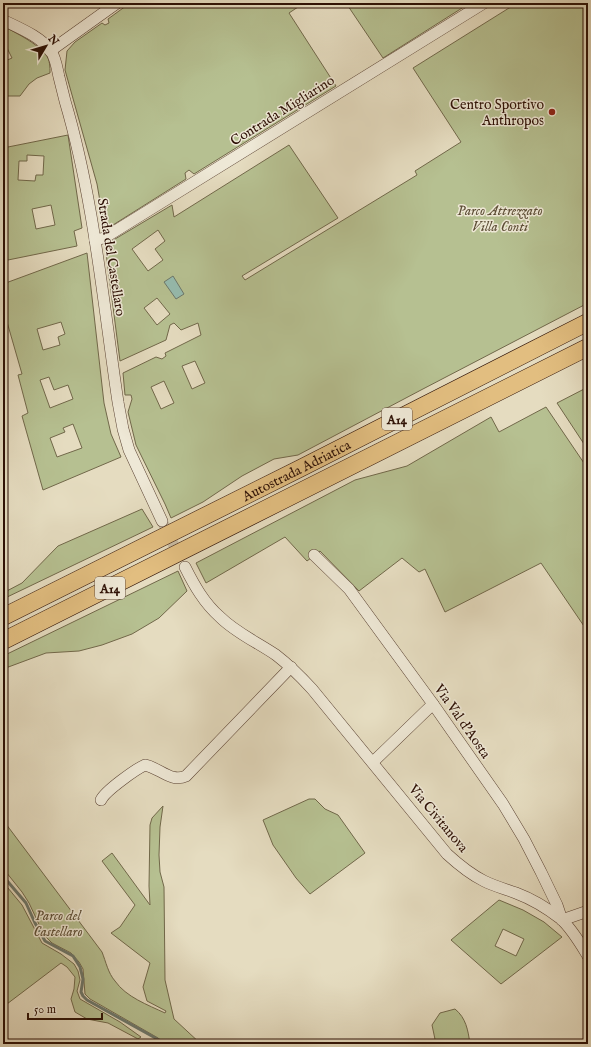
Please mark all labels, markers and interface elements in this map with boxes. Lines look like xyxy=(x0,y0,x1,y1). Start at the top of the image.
north arrow xyxy=(26,26,66,66)
text: N xyxy=(44,32,62,49)
street label: Contrada Migliarino xyxy=(227,71,338,150)
place label: Centro Sportivo Anthropos xyxy=(450,96,544,130)
marker: Centro Sportivo Anthropos xyxy=(547,107,557,117)
street label: Strada del Castellaro xyxy=(93,197,129,318)
park label: Parco Attrezzato Villa Conti xyxy=(457,202,543,236)
road number: A14 xyxy=(382,408,412,430)
street label: Autostrada Adriatica xyxy=(239,436,355,506)
road number: A14 xyxy=(95,577,125,599)
street label: Via Val d'Aosta xyxy=(429,680,495,763)
street label: Via Civitanova xyxy=(404,780,473,857)
park label: Parco del Castellaro xyxy=(34,907,82,941)
scale bar xyxy=(28,995,102,1021)
text: 50 m xyxy=(34,1002,56,1017)

